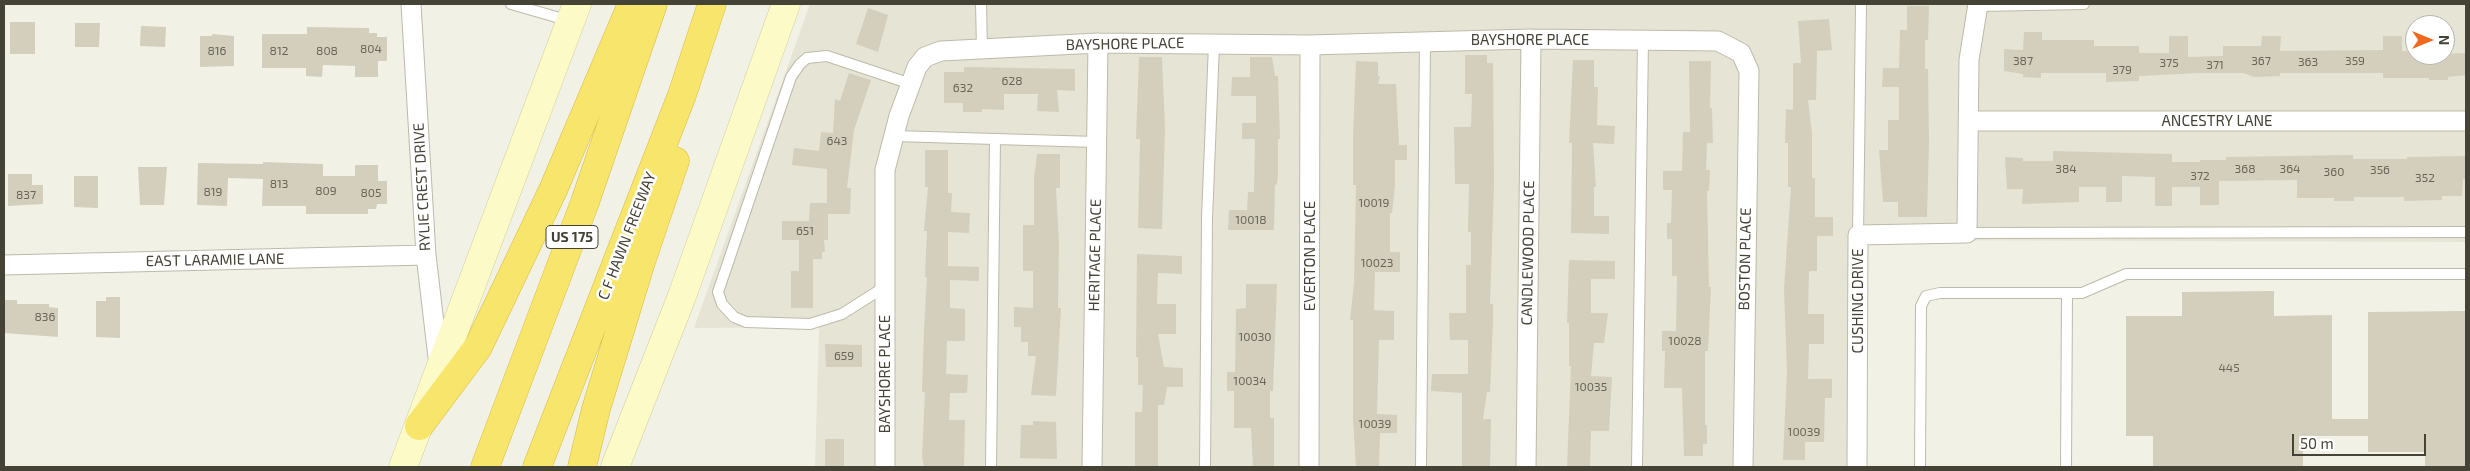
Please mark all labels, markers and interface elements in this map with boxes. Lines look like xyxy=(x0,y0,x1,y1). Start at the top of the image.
north arrow xyxy=(2405,15,2455,65)
street label: BAYSHORE PLACE xyxy=(1471,31,1589,49)
street label: BAYSHORE PLACE xyxy=(1066,34,1184,54)
text: N xyxy=(2436,35,2453,45)
house number: 804 xyxy=(360,42,382,56)
house number: 816 xyxy=(208,44,226,58)
house number: 812 xyxy=(270,44,288,58)
house number: 808 xyxy=(316,44,338,58)
house number: 387 xyxy=(2013,54,2033,68)
house number: 367 xyxy=(2251,54,2271,68)
house number: 359 xyxy=(2345,54,2365,68)
house number: 363 xyxy=(2298,55,2318,69)
house number: 375 xyxy=(2159,56,2179,70)
house number: 371 xyxy=(2206,58,2224,72)
house number: 379 xyxy=(2112,63,2132,77)
house number: 628 xyxy=(1002,74,1022,88)
house number: 632 xyxy=(953,81,973,95)
street label: ANCESTRY LANE xyxy=(2162,112,2272,130)
street label: RYLIE CREST DRIVE xyxy=(410,122,434,252)
house number: 643 xyxy=(827,134,847,148)
house number: 384 xyxy=(2055,162,2077,176)
house number: 368 xyxy=(2235,162,2255,176)
house number: 364 xyxy=(2280,162,2300,176)
house number: 356 xyxy=(2370,163,2390,177)
house number: 360 xyxy=(2324,165,2344,179)
street label: C F HAWN FREEWAY xyxy=(594,169,660,303)
house number: 372 xyxy=(2190,169,2210,183)
house number: 352 xyxy=(2415,171,2435,185)
house number: 813 xyxy=(270,177,288,191)
street label: CANDLEWOOD PLACE xyxy=(1518,180,1538,326)
house number: 809 xyxy=(315,184,337,198)
house number: 819 xyxy=(204,185,222,199)
house number: 805 xyxy=(361,186,381,200)
house number: 837 xyxy=(16,188,36,202)
house number: 10019 xyxy=(1359,196,1389,210)
street label: HERITAGE PLACE xyxy=(1085,199,1105,311)
street label: EVERTON PLACE xyxy=(1301,201,1319,311)
street label: BOSTON PLACE xyxy=(1735,207,1755,311)
house number: 10018 xyxy=(1235,213,1267,227)
house number: 651 xyxy=(796,224,814,238)
road number: US 175 xyxy=(546,226,598,248)
street label: CUSHING DRIVE xyxy=(1849,249,1867,353)
street label: EAST LARAMIE LANE xyxy=(146,250,284,270)
house number: 10023 xyxy=(1361,256,1393,270)
house number: 836 xyxy=(35,310,55,324)
street label: BAYSHORE PLACE xyxy=(876,315,894,433)
house number: 10030 xyxy=(1238,330,1272,344)
house number: 10028 xyxy=(1668,334,1702,348)
house number: 659 xyxy=(834,349,854,363)
house number: 445 xyxy=(2218,361,2240,375)
house number: 10034 xyxy=(1233,374,1267,388)
house number: 10035 xyxy=(1575,380,1607,394)
house number: 10039 xyxy=(1359,417,1391,431)
scale bar xyxy=(2295,424,2429,456)
house number: 10039 xyxy=(1788,425,1820,439)
text: 50 m xyxy=(2300,434,2334,452)

